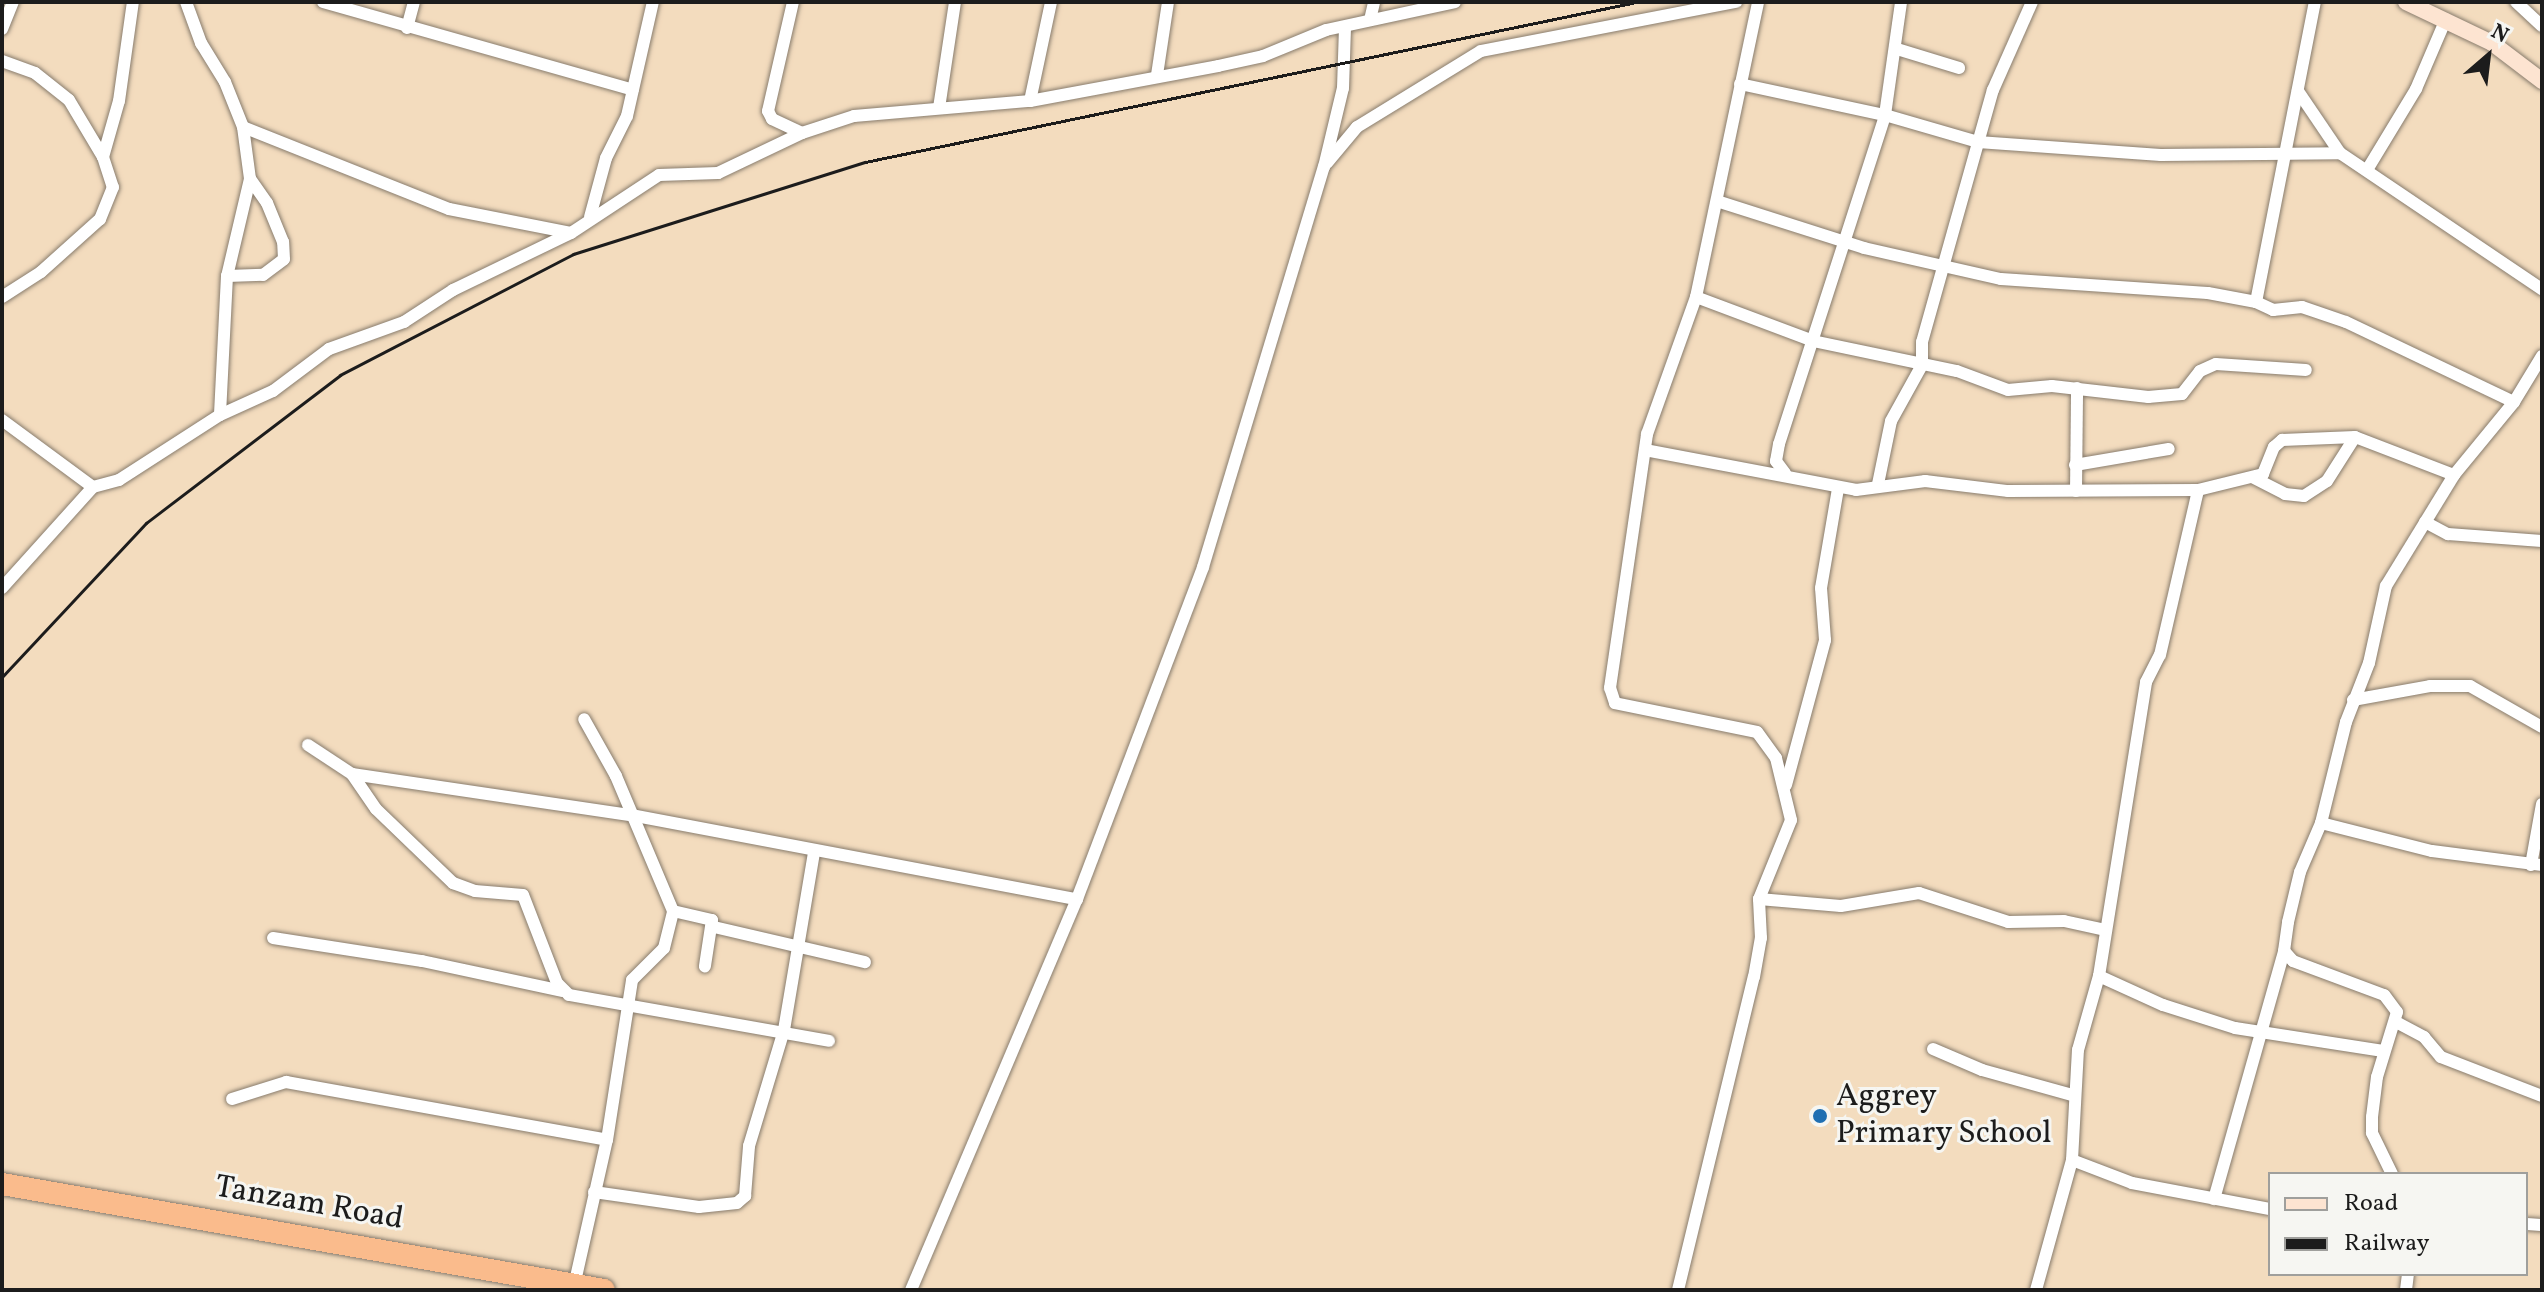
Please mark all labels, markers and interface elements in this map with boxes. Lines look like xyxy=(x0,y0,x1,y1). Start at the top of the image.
north arrow xyxy=(2448,16,2528,96)
text: N xyxy=(2485,17,2514,52)
place label: Aggrey Primary School xyxy=(1836,1079,2053,1154)
marker: Aggrey Primary School xyxy=(1811,1107,1829,1125)
street label: Tanzam Road xyxy=(212,1169,406,1239)
legend xyxy=(2268,1172,2528,1276)
text: Road xyxy=(2344,1187,2398,1221)
text: Railway xyxy=(2344,1227,2430,1261)

